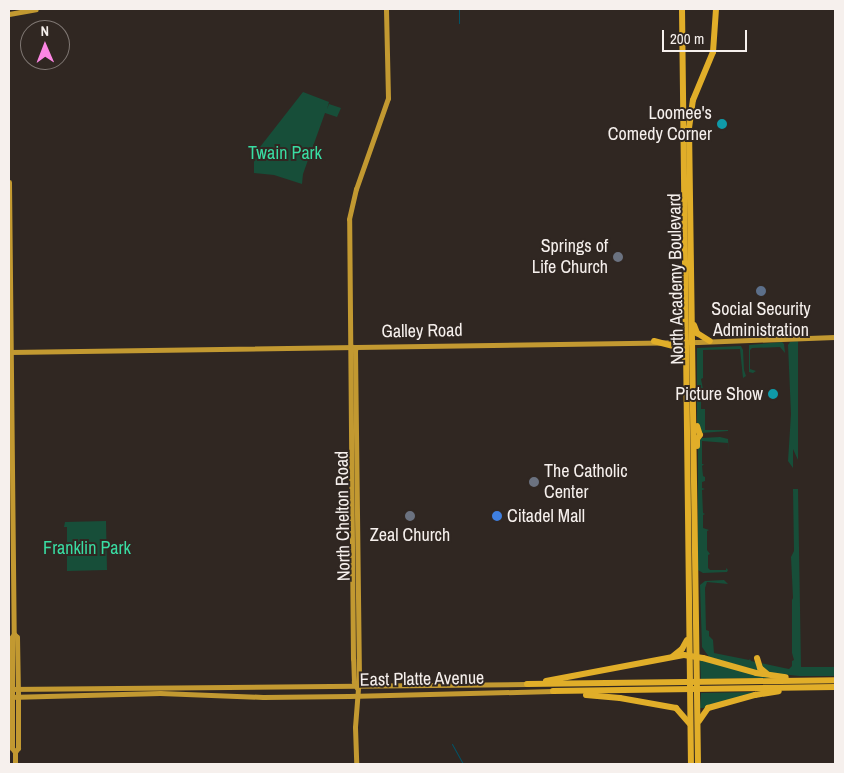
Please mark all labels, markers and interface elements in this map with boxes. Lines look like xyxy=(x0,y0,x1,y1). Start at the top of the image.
north arrow xyxy=(20,20,70,70)
scale bar xyxy=(664,20,749,52)
text: N xyxy=(40,22,49,40)
text: 200 m xyxy=(670,28,704,49)
place label: Loomee's Comedy Corner xyxy=(608,103,712,146)
marker: Loomee's Comedy Corner xyxy=(716,118,728,130)
park label: Twain Park xyxy=(248,142,322,164)
street label: North Academy Boulevard xyxy=(664,193,688,365)
place label: Springs of Life Church xyxy=(532,236,608,278)
marker: Springs of Life Church xyxy=(612,251,624,263)
marker: Social Security Administration xyxy=(755,285,767,297)
place label: Social Security Administration xyxy=(711,299,811,342)
street label: Galley Road xyxy=(381,319,463,343)
place label: Picture Show xyxy=(675,383,763,405)
marker: Picture Show xyxy=(767,388,779,400)
street label: North Chelton Road xyxy=(331,451,355,581)
place label: The Catholic Center xyxy=(544,461,628,504)
marker: The Catholic Center xyxy=(528,476,540,488)
place label: Citadel Mall xyxy=(507,505,585,527)
marker: Zeal Church xyxy=(404,510,416,522)
marker: Citadel Mall xyxy=(491,510,503,522)
place label: Zeal Church xyxy=(370,524,450,546)
park label: Franklin Park xyxy=(43,537,131,559)
street label: East Platte Avenue xyxy=(359,667,485,691)

